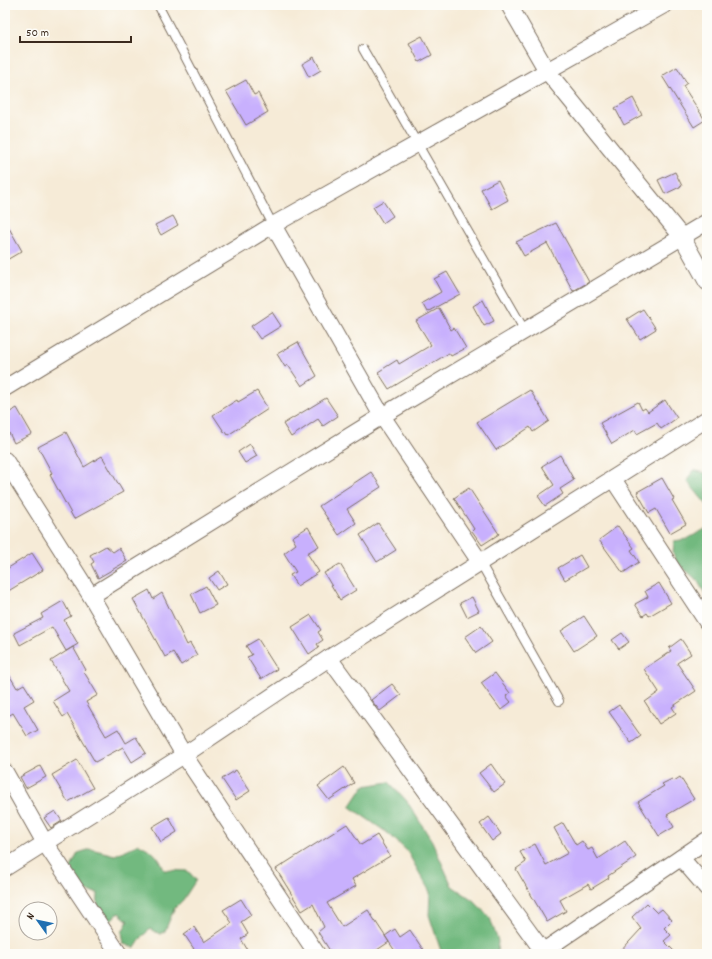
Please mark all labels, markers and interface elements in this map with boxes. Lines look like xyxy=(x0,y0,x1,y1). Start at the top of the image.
scale bar xyxy=(20,18,131,44)
text: 50 m xyxy=(26,25,49,42)
north arrow xyxy=(18,901,58,941)
text: N xyxy=(23,910,40,923)

